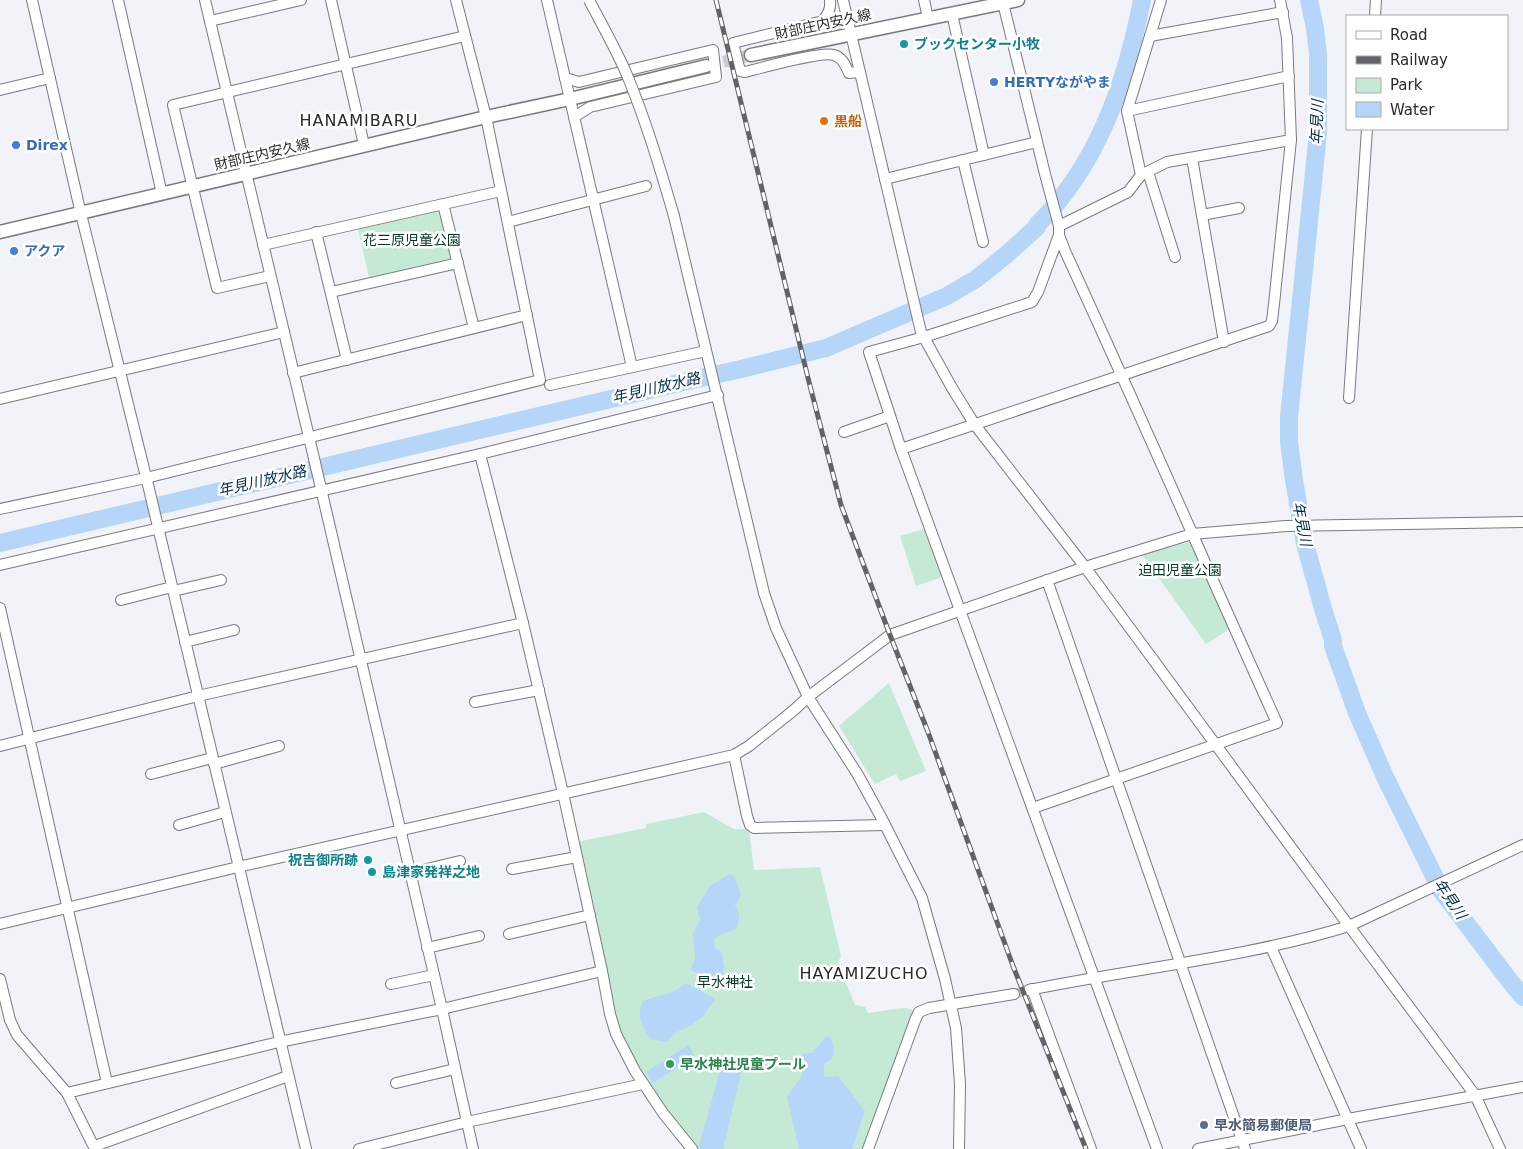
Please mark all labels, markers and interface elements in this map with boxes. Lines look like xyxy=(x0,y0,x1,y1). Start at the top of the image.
street label: 財部庄内安久線 xyxy=(773,6,873,42)
legend xyxy=(1346,15,1508,130)
text: Road xyxy=(1390,26,1428,44)
place label: ブックセンター小牧 xyxy=(914,36,1040,52)
marker: ブックセンター小牧 xyxy=(898,38,910,50)
text: Railway xyxy=(1390,51,1448,69)
place label: HERTYながやま xyxy=(1004,74,1111,90)
marker: HERTYながやま xyxy=(988,76,1000,88)
text: Park xyxy=(1390,76,1423,94)
water label: 年見川 xyxy=(1307,97,1327,145)
text: Water xyxy=(1390,101,1435,119)
district label: HANAMIBARU xyxy=(299,111,419,130)
place label: 黒船 xyxy=(834,113,862,129)
marker: 黒船 xyxy=(818,115,830,127)
street label: 財部庄内安久線 xyxy=(212,135,312,173)
place label: Direx xyxy=(26,137,68,153)
marker: Direx xyxy=(10,139,22,151)
park label: 花三原児童公園 xyxy=(363,232,461,248)
place label: アクア xyxy=(24,243,65,259)
marker: アクア xyxy=(8,245,20,257)
water label: 年見川放水路 xyxy=(610,369,704,407)
water label: 年見川放水路 xyxy=(216,462,310,500)
water label: 年見川 xyxy=(1289,500,1316,550)
park label: 迫田児童公園 xyxy=(1138,562,1222,578)
place label: 祝吉御所跡 xyxy=(288,852,358,868)
marker: 祝吉御所跡 xyxy=(362,854,374,866)
place label: 島津家発祥之地 xyxy=(382,864,480,880)
marker: 島津家発祥之地 xyxy=(366,866,378,878)
water label: 年見川 xyxy=(1430,875,1471,924)
district label: HAYAMIZUCHO xyxy=(799,964,929,983)
park label: 早水神社 xyxy=(697,974,753,990)
place label: 早水神社児童プール xyxy=(680,1056,806,1072)
marker: 早水神社児童プール xyxy=(664,1058,676,1070)
place label: 早水簡易郵便局 xyxy=(1214,1117,1312,1133)
marker: 早水簡易郵便局 xyxy=(1198,1119,1210,1131)

